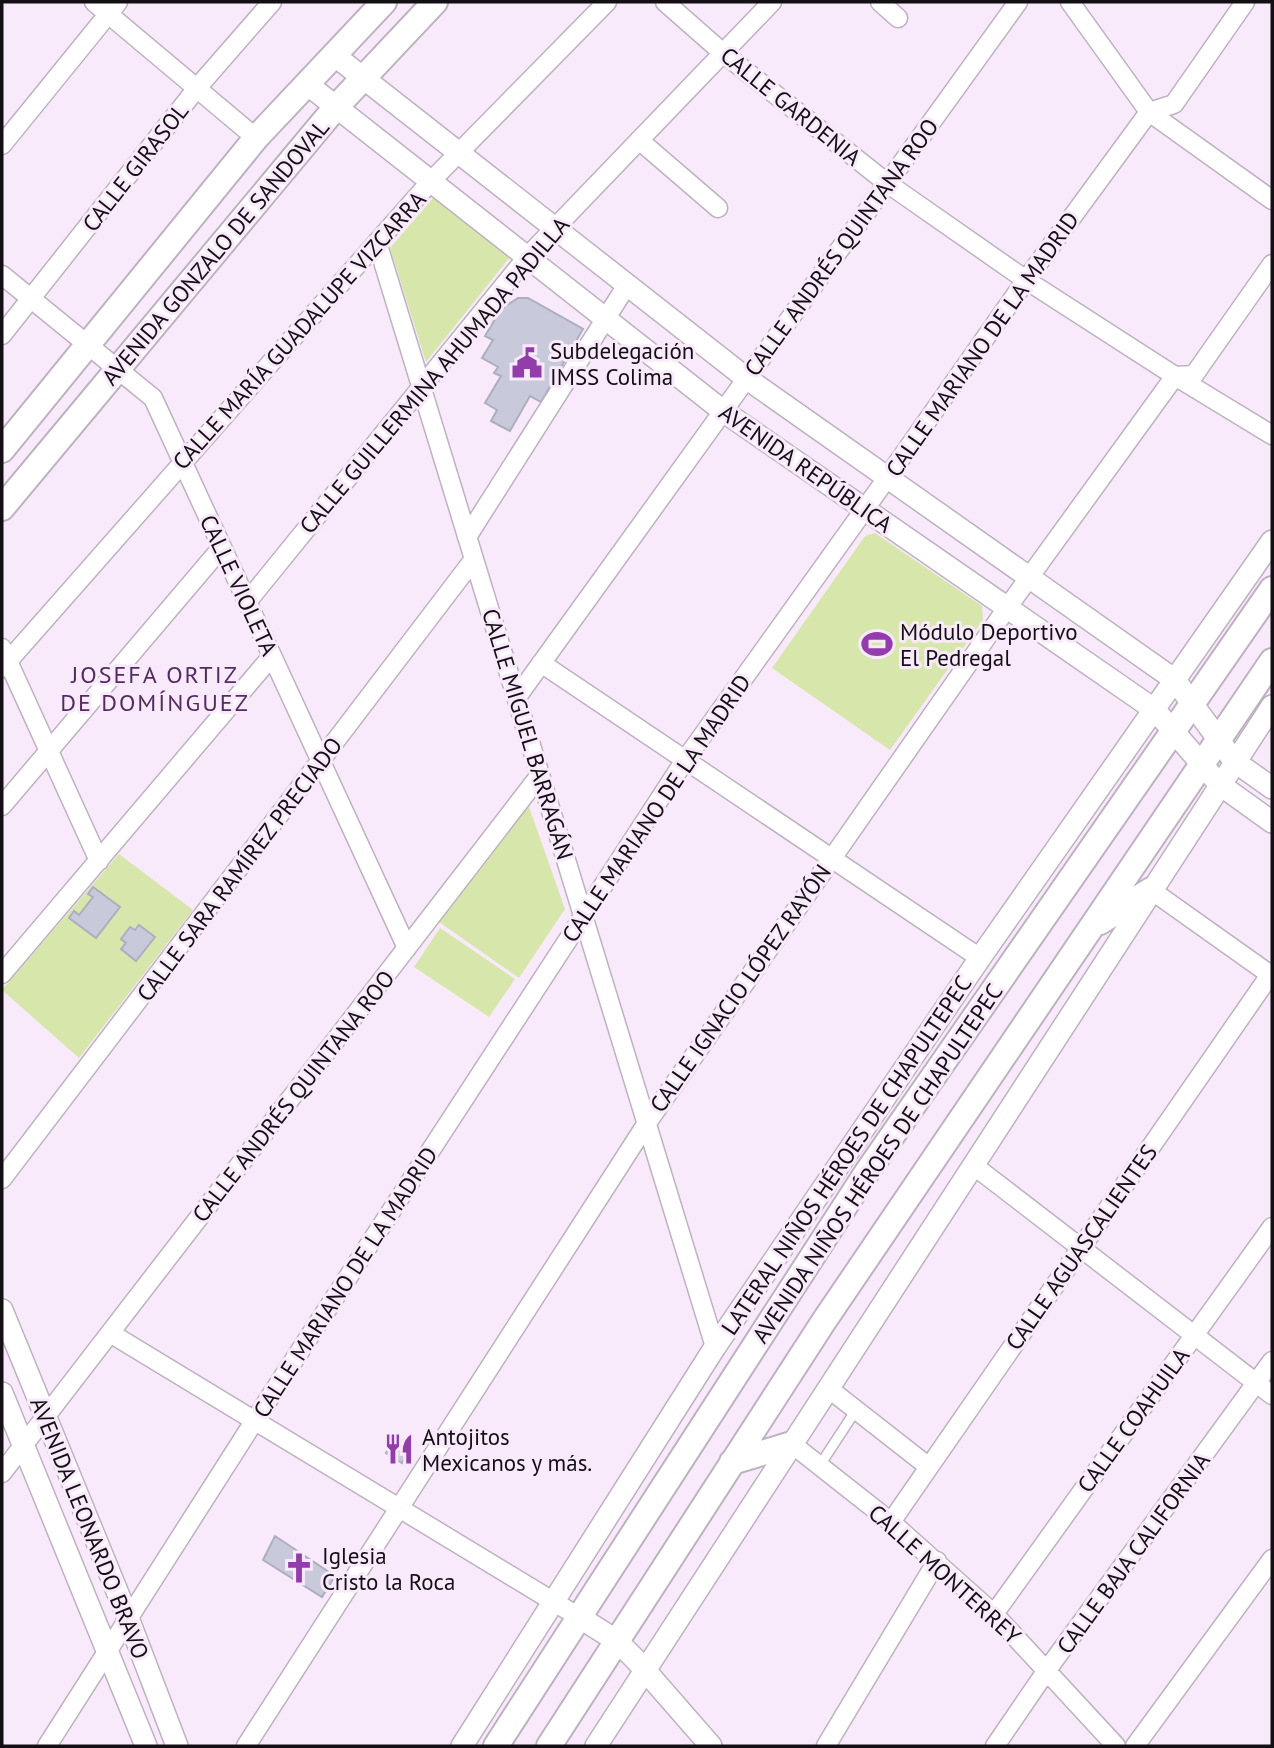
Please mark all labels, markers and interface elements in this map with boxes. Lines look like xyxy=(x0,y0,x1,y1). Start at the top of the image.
street label: CALLE GARDENIA xyxy=(715,40,868,172)
street label: CALLE GIRASOL xyxy=(76,97,194,237)
street label: CALLE ANDRÉS QUINTANA ROO xyxy=(738,112,944,382)
street label: AVENIDA GONZALO DE SANDOVAL xyxy=(95,113,335,391)
street label: CALLE MARÍA GUADALUPE VIZCARRA xyxy=(166,184,432,475)
street label: CALLE MARIANO DE LA MADRID xyxy=(879,206,1085,482)
street label: CALLE GUILLERMINA AHUMADA PADILLA xyxy=(293,210,576,539)
place label: Subdelegación IMSS Colima xyxy=(550,336,694,391)
public building icon: Subdelegación IMSS Colima xyxy=(510,346,544,380)
street label: AVENIDA REPÚBLICA xyxy=(714,397,899,539)
street label: CALLE VIOLETA xyxy=(194,510,284,660)
street label: CALLE MIGUEL BARRAGÁN xyxy=(476,605,580,863)
place label: Módulo Deportivo El Pedregal xyxy=(900,617,1078,672)
sports icon: Módulo Deportivo El Pedregal xyxy=(860,627,894,661)
district label: JOSEFA ORTIZ DE DOMÍNGUEZ xyxy=(60,659,250,718)
street label: CALLE MARIANO DE LA MADRID xyxy=(555,668,757,948)
street label: CALLE SARA RAMÍREZ PRECIADO xyxy=(130,731,348,1007)
street label: CALLE IGNACIO LÓPEZ RAYÓN xyxy=(643,858,837,1118)
street label: CALLE ANDRÉS QUINTANA ROO xyxy=(186,964,400,1228)
street label: LATERAL NIÑOS HÉROES DE CHAPULTEPEC xyxy=(715,970,977,1340)
street label: AVENIDA NIÑOS HÉROES DE CHAPULTEPEC xyxy=(745,978,1009,1348)
street label: CALLE AGUASCALIENTES xyxy=(999,1138,1163,1356)
street label: CALLE MARIANO DE LA MADRID xyxy=(246,1141,444,1423)
street label: CALLE COAHUILA xyxy=(1071,1341,1196,1498)
street label: AVENIDA LEONARDO BRAVO xyxy=(24,1393,156,1663)
place label: Antojitos Mexicanos y más. xyxy=(422,1422,592,1477)
restaurant icon: Antojitos Mexicanos y más. xyxy=(382,1432,416,1466)
street label: CALLE BAJA CALIFORNIA xyxy=(1050,1446,1216,1659)
street label: CALLE MONTERREY xyxy=(863,1498,1027,1650)
place label: Iglesia Cristo la Roca xyxy=(322,1541,455,1596)
church icon: Iglesia Cristo la Roca xyxy=(282,1551,316,1585)

